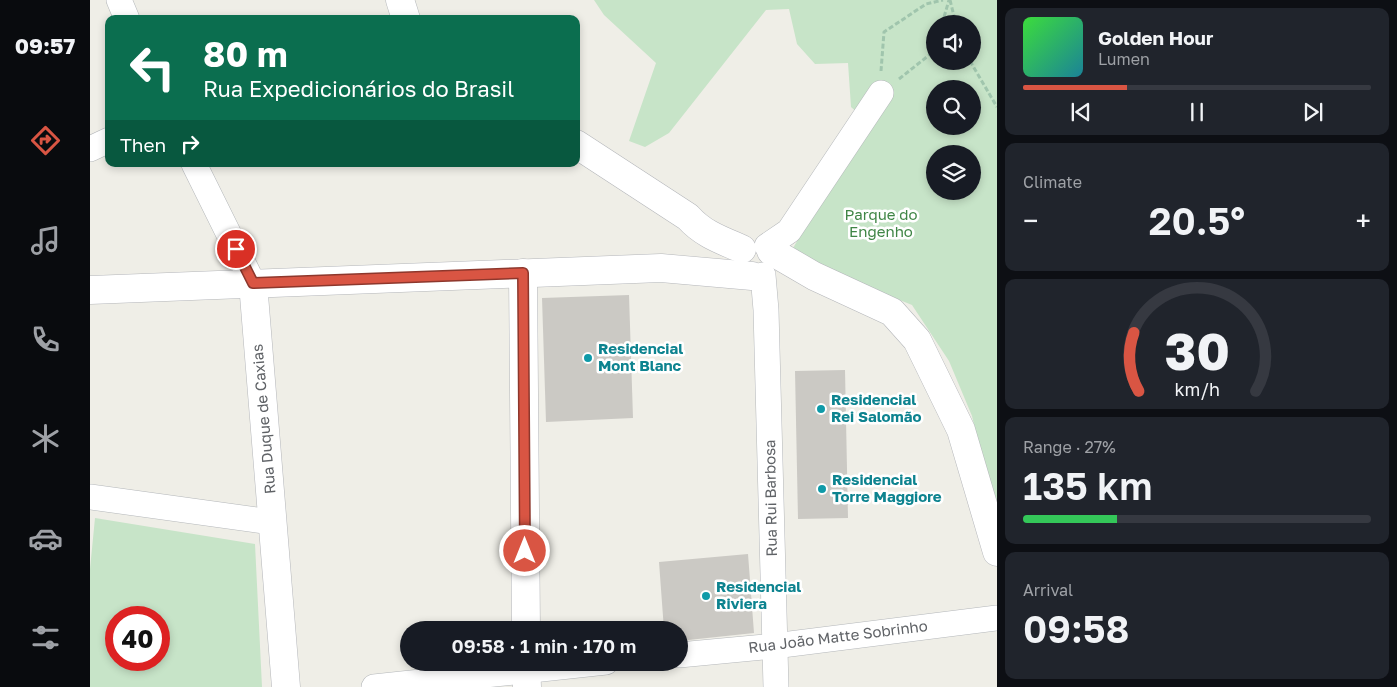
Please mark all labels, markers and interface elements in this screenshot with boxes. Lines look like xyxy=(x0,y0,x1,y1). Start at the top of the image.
map controls xyxy=(926,15,981,200)
button: sound xyxy=(926,15,981,70)
text: Golden Hour xyxy=(1098,26,1213,49)
text: 09:57 xyxy=(15,32,75,59)
text: 80 m xyxy=(203,33,288,75)
icon: left xyxy=(120,35,185,100)
text: Lumen xyxy=(1098,49,1150,69)
text: Rua Expedicionários do Brasil xyxy=(203,75,514,102)
button: search xyxy=(926,80,981,135)
icon: previous xyxy=(1067,98,1095,126)
icon: pause xyxy=(1183,98,1211,126)
icon: next xyxy=(1299,98,1327,126)
icon: directions xyxy=(28,123,63,158)
icon: right xyxy=(176,130,204,158)
text: Then xyxy=(120,133,166,156)
button: layers xyxy=(926,145,981,200)
text: Climate xyxy=(1023,172,1082,192)
text: 20.5° xyxy=(1149,198,1245,243)
text: − xyxy=(1023,204,1038,237)
text: + xyxy=(1356,204,1371,237)
park label: Parque do Engenho xyxy=(845,205,917,240)
icon: music xyxy=(28,223,63,258)
pin xyxy=(215,228,257,270)
icon: arrive xyxy=(222,235,250,263)
text: 30 xyxy=(1164,319,1230,381)
icon: phone xyxy=(28,322,63,357)
place label: Residencial Mont Blanc xyxy=(598,339,683,374)
street label: Rua Duque de Caxias xyxy=(247,343,279,495)
marker: Residencial Mont Blanc xyxy=(582,352,594,364)
text: km/h xyxy=(1174,378,1220,400)
place label: Residencial Rei Salomão xyxy=(831,390,921,425)
marker: Residencial Rei Salomão xyxy=(815,403,827,415)
icon: climate xyxy=(28,421,63,456)
text: Range · 27% xyxy=(1023,437,1116,457)
street label: Rua Rui Barbosa xyxy=(760,439,780,557)
text: 135 km xyxy=(1023,463,1152,508)
place label: Residencial Torre Maggiore xyxy=(832,470,942,505)
marker: Residencial Torre Maggiore xyxy=(816,483,828,495)
icon: car xyxy=(28,521,63,556)
position arrow xyxy=(498,524,550,576)
place label: Residencial Riviera xyxy=(716,577,801,612)
text: Arrival xyxy=(1023,580,1073,600)
marker: Residencial Riviera xyxy=(700,590,712,602)
speed limit sign: 40 xyxy=(105,606,170,671)
text: 09:58 xyxy=(1023,606,1129,651)
street label: Rua João Matte Sobrinho xyxy=(747,616,929,656)
icon: filters xyxy=(28,620,63,655)
text: 09:58 · 1 min · 170 m xyxy=(452,634,636,657)

